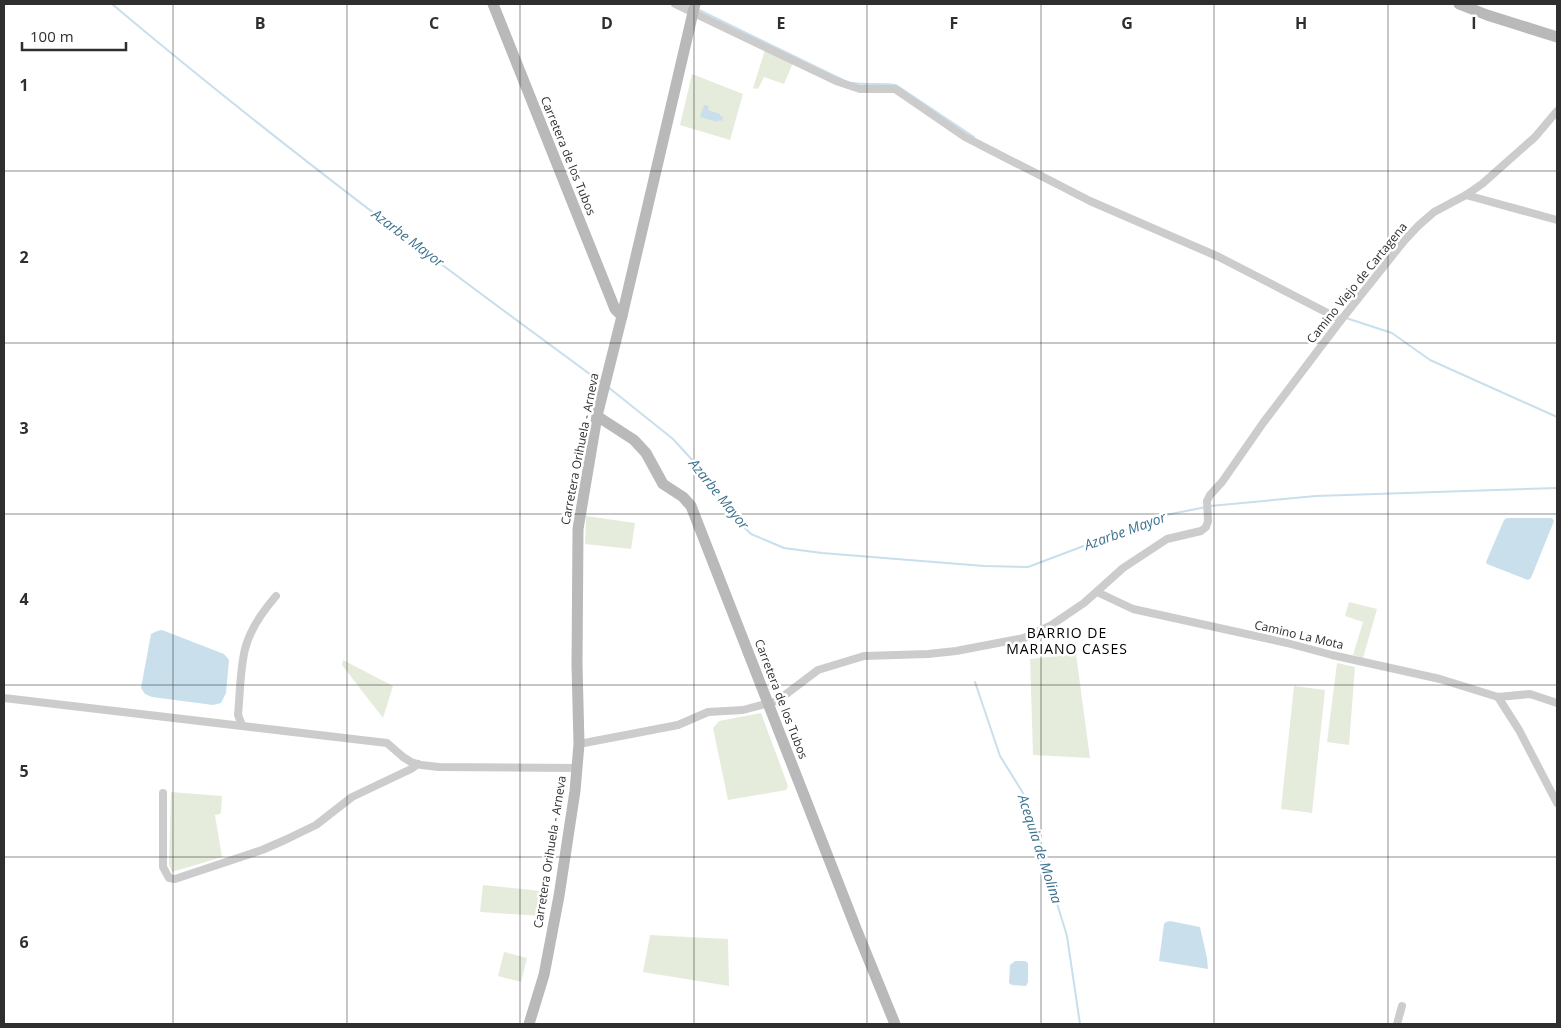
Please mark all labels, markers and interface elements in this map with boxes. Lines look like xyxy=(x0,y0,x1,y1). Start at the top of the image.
text: B xyxy=(255,12,265,34)
text: C xyxy=(429,12,439,34)
text: D xyxy=(601,12,613,34)
text: E xyxy=(777,12,786,34)
text: F xyxy=(950,12,958,34)
text: G xyxy=(1121,12,1133,34)
text: H xyxy=(1295,12,1307,34)
text: I xyxy=(1471,12,1477,34)
scale bar xyxy=(22,20,126,52)
text: 100 m xyxy=(30,26,74,46)
text: 1 xyxy=(19,74,29,96)
street label: Carretera de los Tubos xyxy=(537,94,600,218)
water label: Azarbe Mayor xyxy=(368,204,449,271)
street label: Camino Viejo de Cartagena xyxy=(1303,219,1411,347)
text: 2 xyxy=(19,246,29,268)
street label: Carretera Orihuela - Arneva xyxy=(556,372,603,526)
text: 3 xyxy=(19,417,29,439)
water label: Azarbe Mayor xyxy=(684,454,754,533)
water label: Azarbe Mayor xyxy=(1080,507,1169,554)
text: 4 xyxy=(19,588,29,610)
street label: Camino La Mota xyxy=(1253,616,1345,653)
district label: BARRIO DE MARIANO CASES xyxy=(1006,623,1128,658)
street label: Carretera de los Tubos xyxy=(751,636,812,761)
text: 5 xyxy=(19,760,29,782)
street label: Carretera Orihuela - Arneva xyxy=(529,774,570,929)
water label: Acequia de Molina xyxy=(1014,791,1067,906)
text: 6 xyxy=(19,931,29,953)

